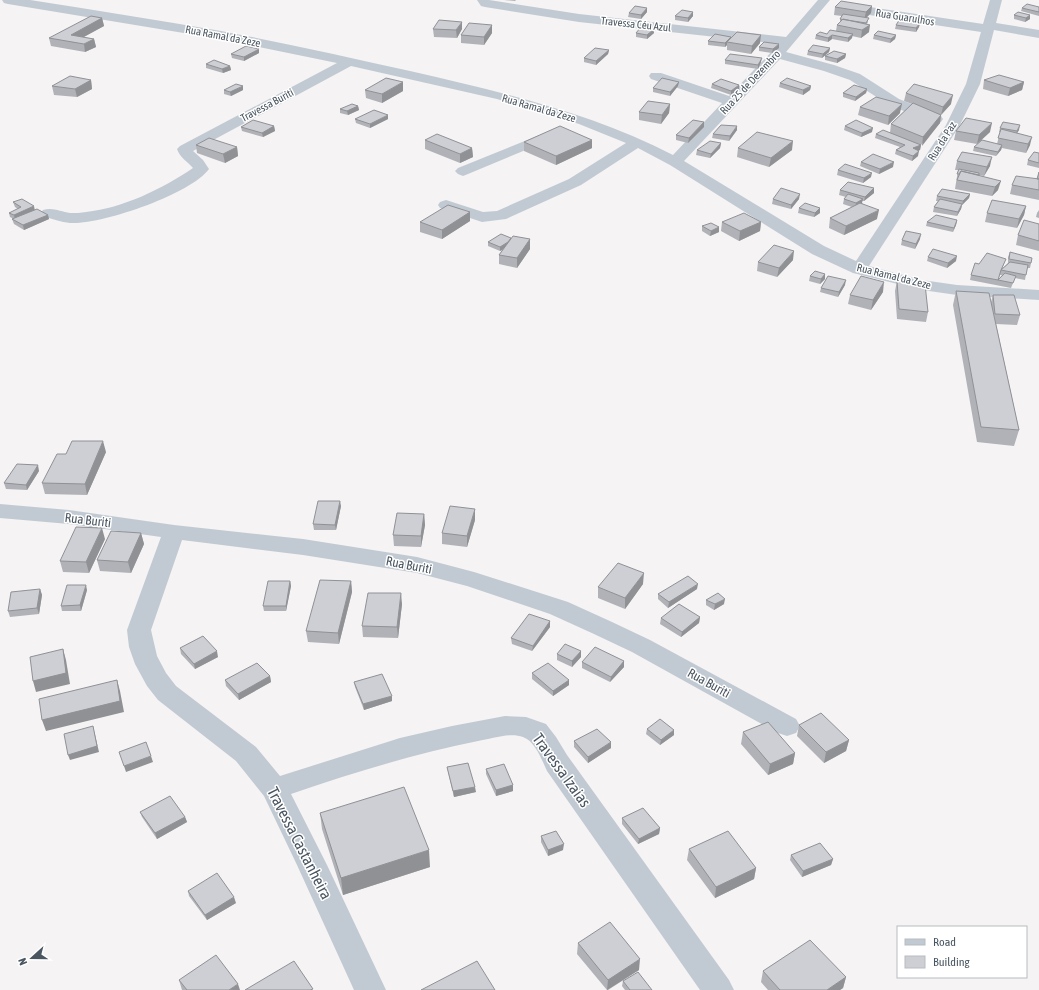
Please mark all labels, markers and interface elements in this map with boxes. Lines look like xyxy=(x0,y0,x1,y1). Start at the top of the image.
street label: Rua Guarulhos xyxy=(875,6,935,28)
street label: Travessa Céu Azul xyxy=(600,14,672,34)
street label: Rua Ramal da Zeze xyxy=(184,23,262,49)
street label: Rua 25 de Dezembro xyxy=(717,48,783,116)
street label: Travessa Buriti xyxy=(239,86,295,124)
street label: Rua Ramal da Zeze xyxy=(501,92,577,124)
street label: Rua da Paz xyxy=(925,119,959,163)
street label: Rua Ramal da Zeze xyxy=(856,261,932,291)
street label: Rua Buriti xyxy=(64,510,112,530)
street label: Rua Buriti xyxy=(385,553,433,577)
street label: Rua Buriti xyxy=(685,665,733,701)
street label: Travessa Izaias xyxy=(529,730,595,811)
street label: Travessa Castanheira xyxy=(264,784,336,902)
legend xyxy=(897,926,1027,978)
text: Road xyxy=(933,935,956,949)
north arrow xyxy=(12,938,52,978)
text: Building xyxy=(933,955,971,969)
text: N xyxy=(16,956,29,967)

